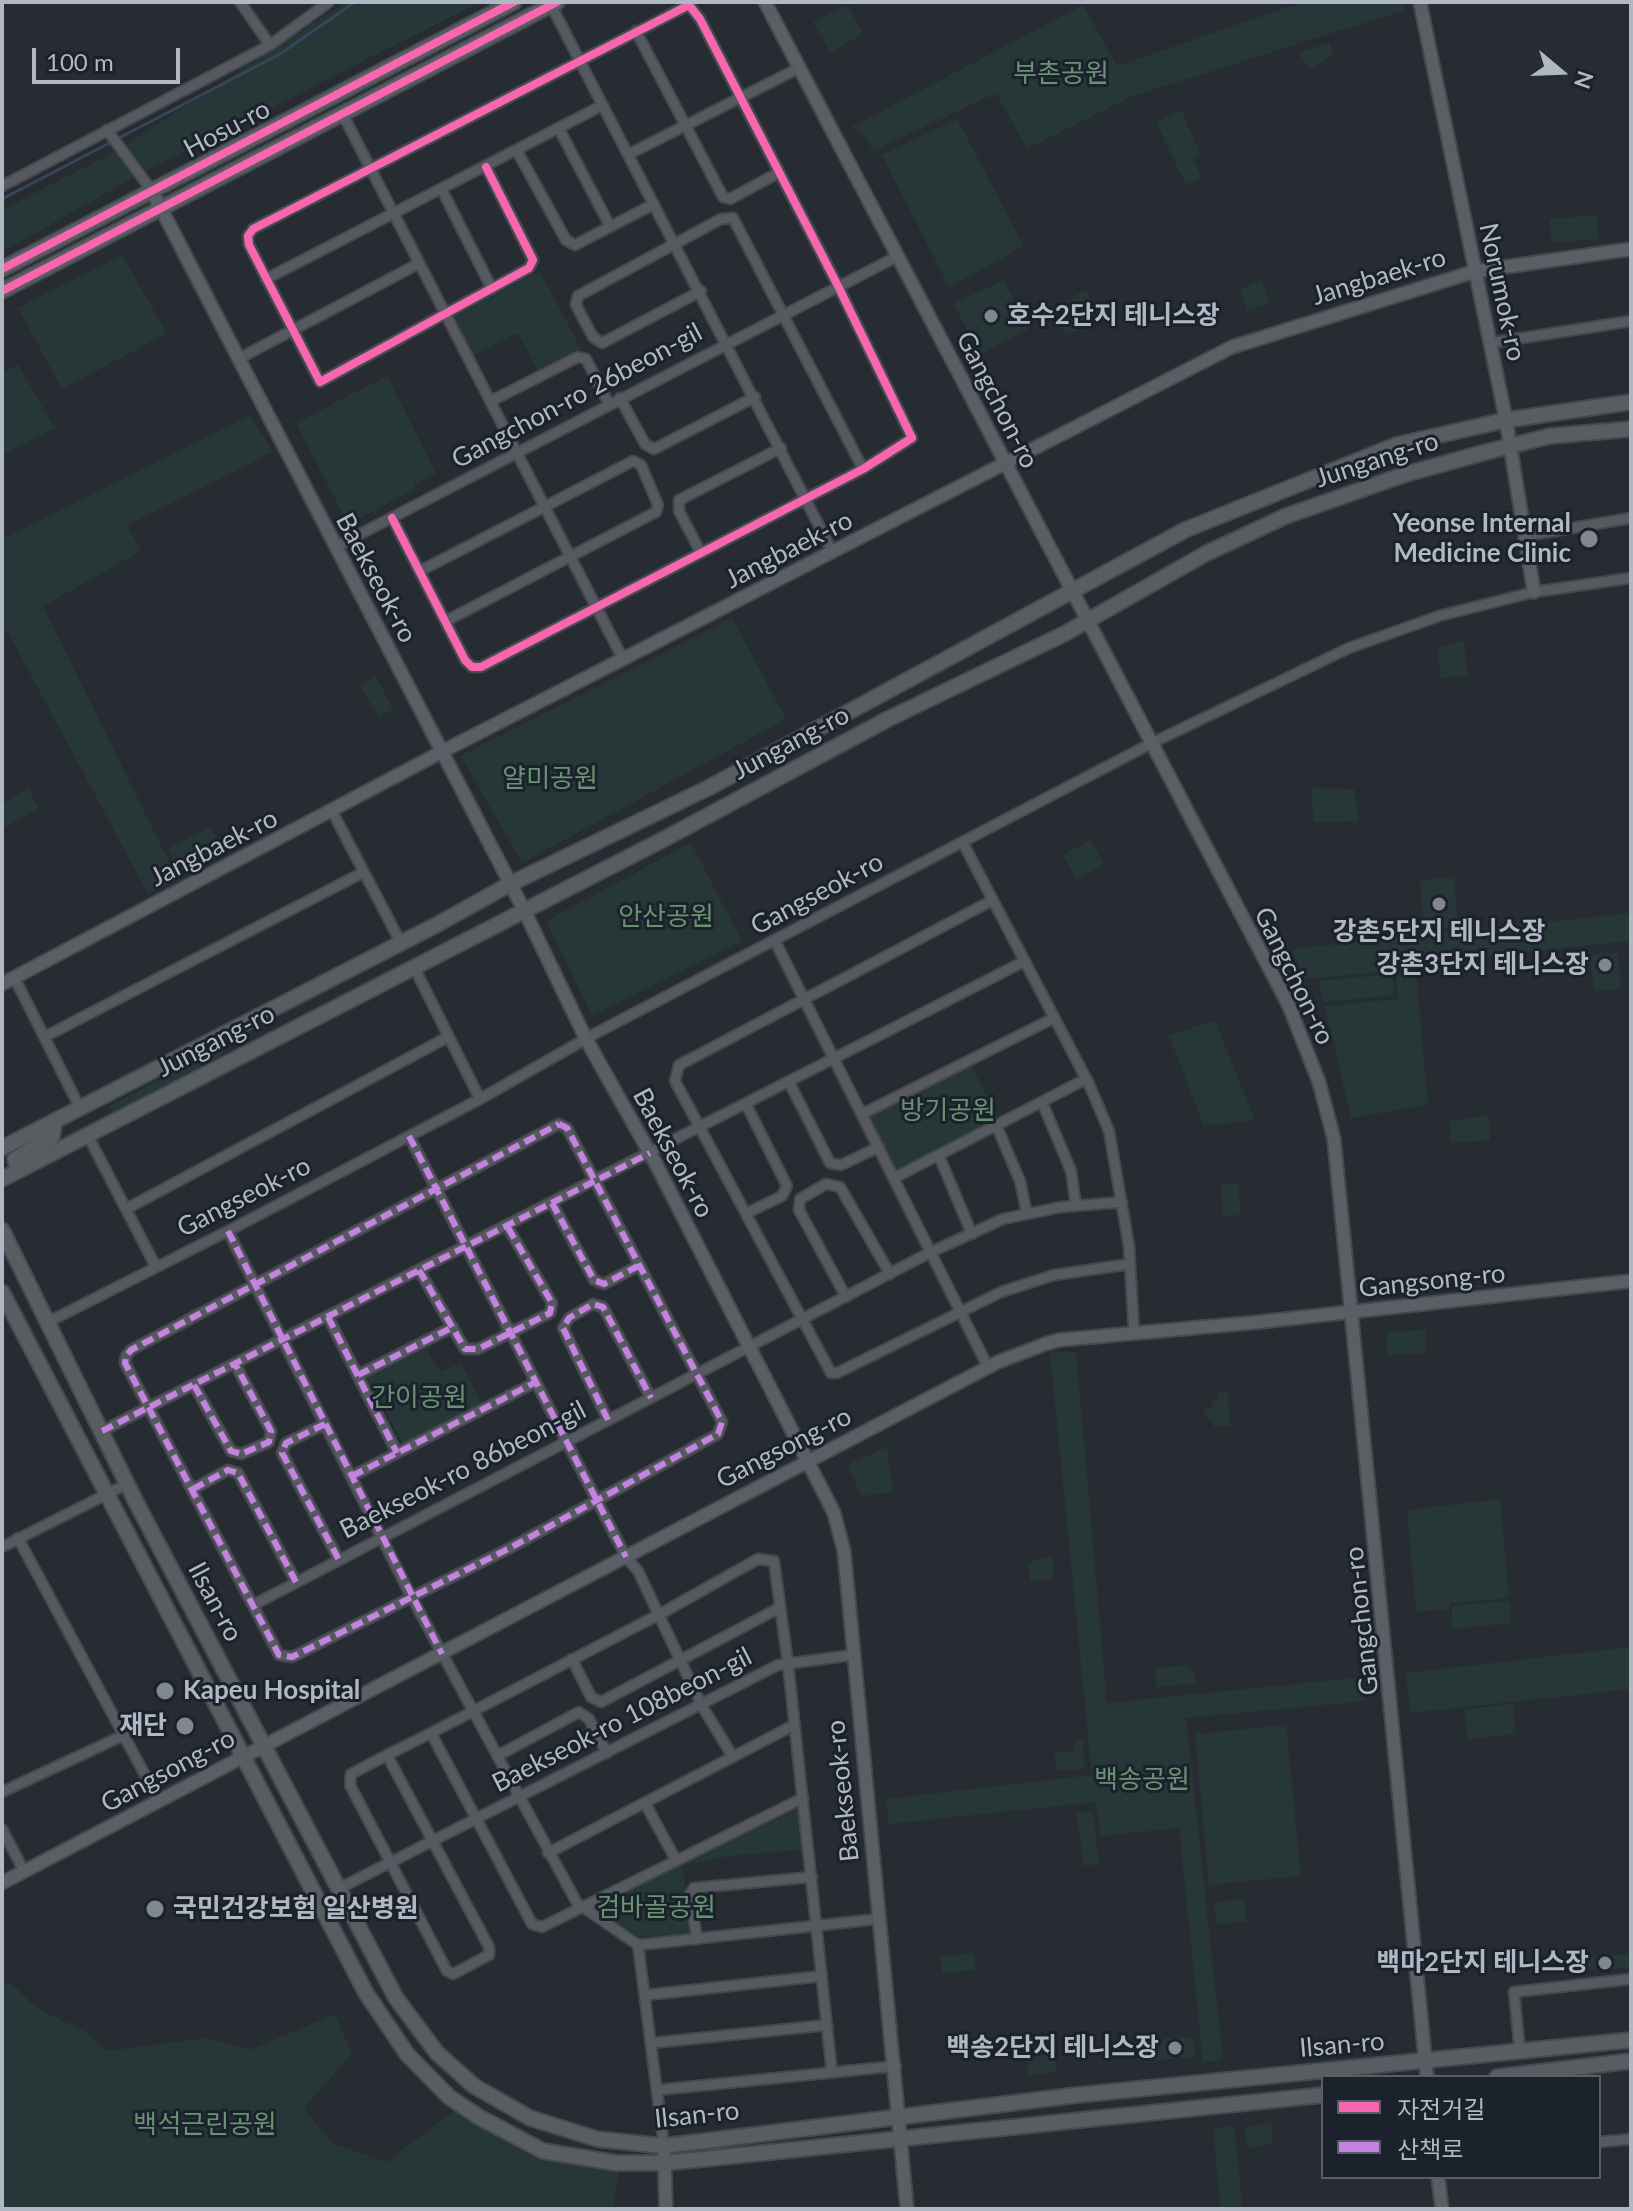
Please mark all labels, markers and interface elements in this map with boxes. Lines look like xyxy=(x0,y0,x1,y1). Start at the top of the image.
scale bar xyxy=(36,32,184,82)
north arrow xyxy=(1521,32,1601,112)
text: 100 m xyxy=(46,47,114,76)
park label: 부촌공원 xyxy=(1013,58,1109,90)
text: N xyxy=(1569,68,1600,92)
street label: Hosu-ro xyxy=(178,93,276,165)
street label: Norumok-ro xyxy=(1472,220,1532,364)
street label: Jangbaek-ro xyxy=(1308,242,1450,312)
place label: 호수2단지 테니스장 xyxy=(1007,300,1220,332)
marker: 호수2단지 테니스장 xyxy=(982,307,1000,325)
street label: Gangchon-ro 26beon-gil xyxy=(446,317,708,475)
street label: Gangchon-ro xyxy=(949,326,1045,474)
street label: Jungang-ro xyxy=(1312,425,1442,495)
street label: Jangbaek-ro xyxy=(720,505,858,595)
street label: Baekseok-ro xyxy=(329,508,423,648)
place label: Yeonse Internal Medicine Clinic xyxy=(1393,508,1571,570)
marker: Yeonse Internal Medicine Clinic xyxy=(1578,528,1600,550)
street label: Jungang-ro xyxy=(727,699,855,787)
park label: 얄미공원 xyxy=(502,763,598,795)
street label: Jangbaek-ro xyxy=(145,803,283,893)
street label: Gangseok-ro xyxy=(745,846,889,942)
marker: 강촌5단지 테니스장 xyxy=(1430,895,1448,913)
park label: 안산공원 xyxy=(618,901,714,933)
street label: Gangchon-ro xyxy=(1247,902,1341,1050)
place label: 강촌5단지 테니스장 xyxy=(1333,916,1545,948)
place label: 강촌3단지 테니스장 xyxy=(1376,949,1589,981)
marker: 강촌3단지 테니스장 xyxy=(1596,956,1614,974)
street label: Jungang-ro xyxy=(152,998,280,1084)
street label: Baekseok-ro xyxy=(626,1083,720,1223)
park label: 방기공원 xyxy=(900,1095,996,1127)
street label: Gangseok-ro xyxy=(172,1150,316,1244)
street label: Gangsong-ro xyxy=(1357,1258,1507,1304)
park label: 간이공원 xyxy=(371,1382,467,1414)
street label: Baekseok-ro 86beon-gil xyxy=(335,1394,591,1546)
street label: Gangsong-ro xyxy=(711,1401,857,1495)
street label: Gangchon-ro xyxy=(1339,1545,1385,1697)
street label: Ilsan-ro xyxy=(181,1557,249,1647)
street label: Baekseok-ro 108beon-gil xyxy=(487,1641,757,1799)
place label: Kapeu Hospital xyxy=(183,1675,360,1707)
marker: Kapeu Hospital xyxy=(154,1680,176,1702)
place label: 재단 xyxy=(119,1710,167,1742)
marker: 재단 xyxy=(174,1715,196,1737)
street label: Baekseok-ro xyxy=(820,1719,866,1863)
street label: Gangsong-ro xyxy=(96,1723,240,1819)
park label: 백송공원 xyxy=(1094,1764,1190,1796)
park label: 검바골공원 xyxy=(596,1892,716,1924)
place label: 국민건강보험 일산병원 xyxy=(173,1893,419,1925)
marker: 국민건강보험 일산병원 xyxy=(144,1898,166,1920)
place label: 백마2단지 테니스장 xyxy=(1376,1947,1589,1979)
marker: 백마2단지 테니스장 xyxy=(1596,1954,1614,1972)
street label: Ilsan-ro xyxy=(1298,2026,1386,2064)
place label: 백송2단지 테니스장 xyxy=(946,2032,1159,2064)
marker: 백송2단지 테니스장 xyxy=(1166,2039,1184,2057)
legend xyxy=(1321,2075,1601,2179)
text: 자전거길 xyxy=(1397,2094,1485,2123)
street label: Ilsan-ro xyxy=(653,2095,741,2135)
park label: 백석근린공원 xyxy=(133,2109,277,2141)
text: 산책로 xyxy=(1397,2134,1463,2163)

